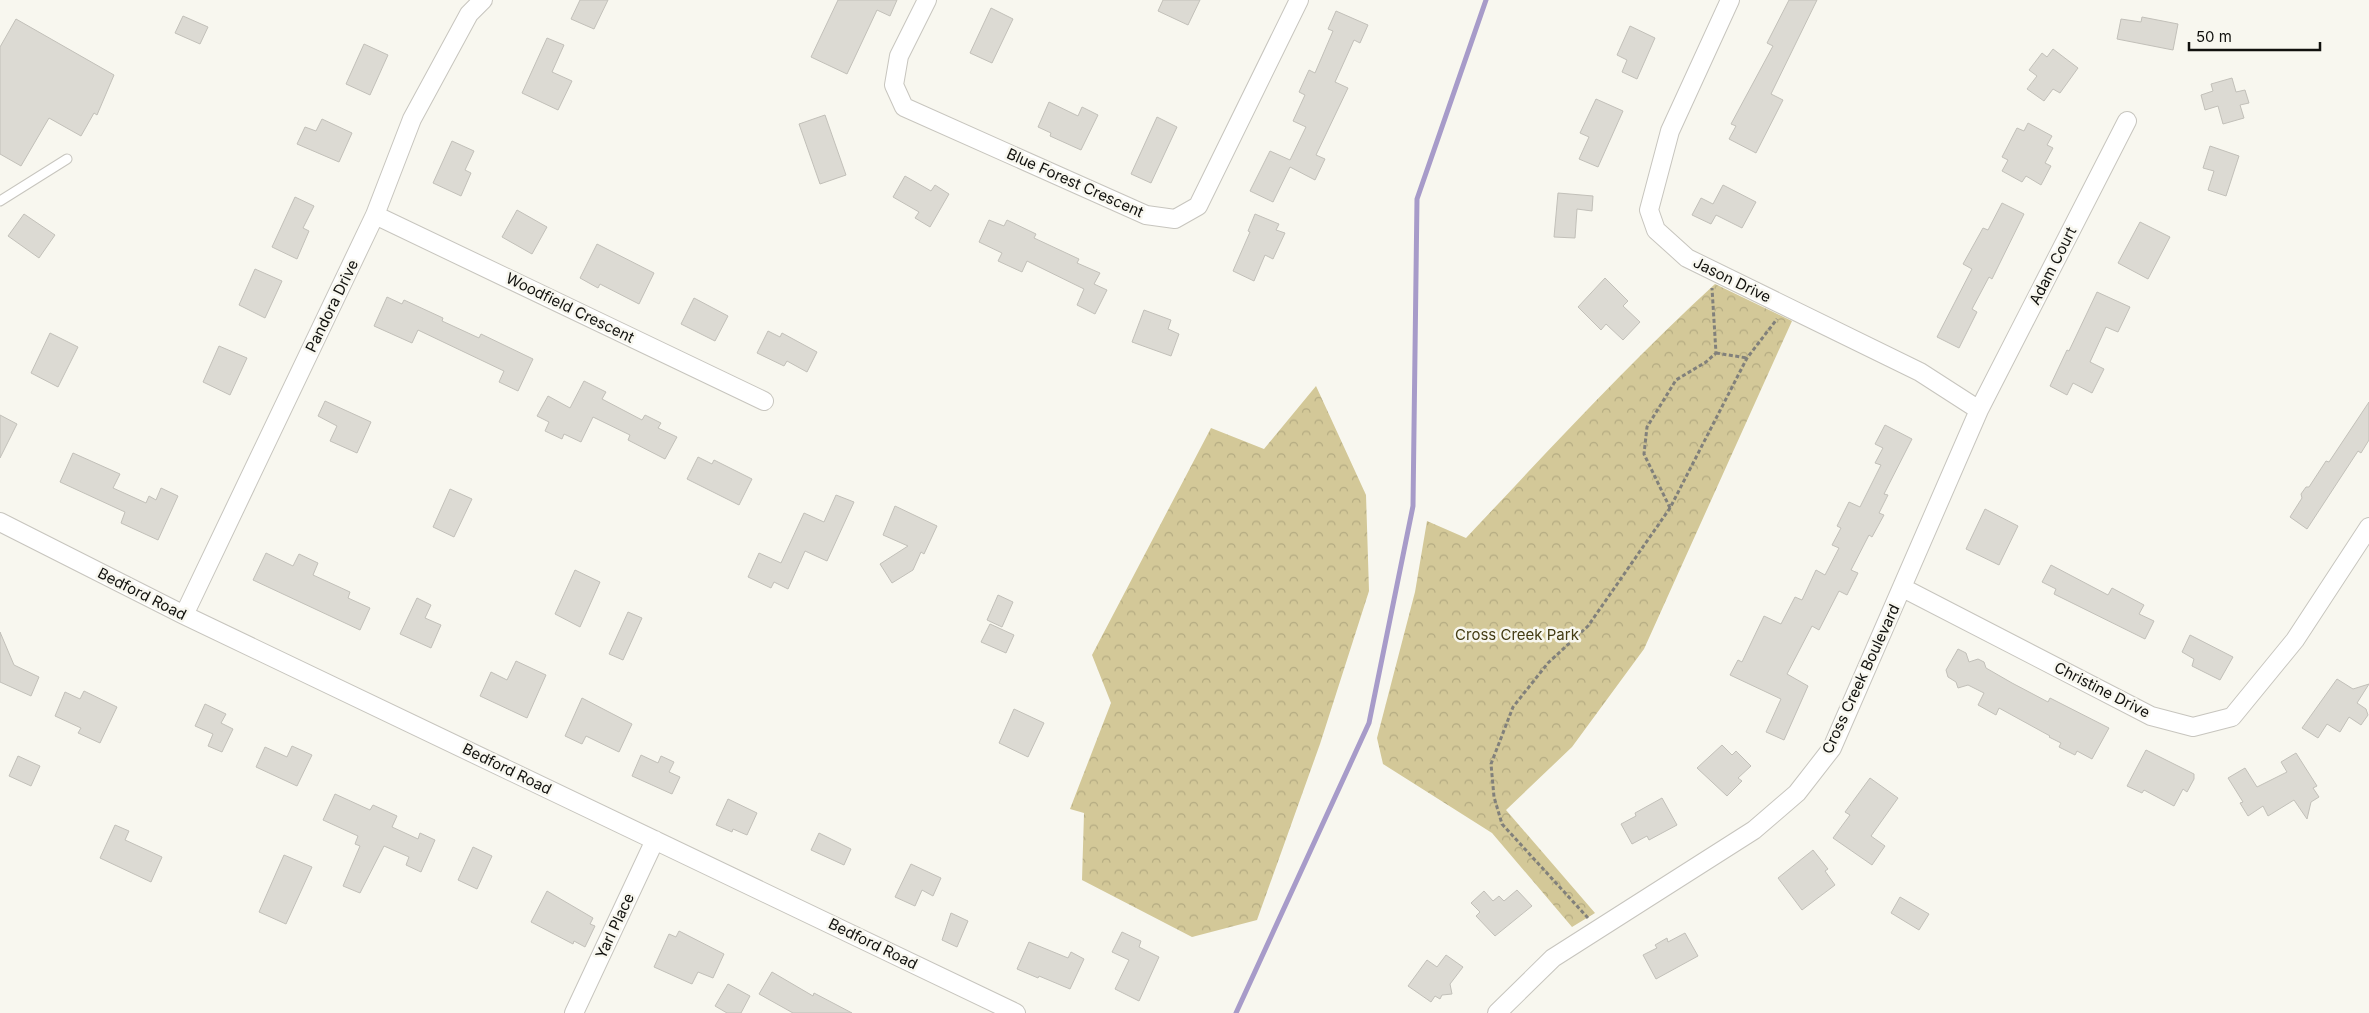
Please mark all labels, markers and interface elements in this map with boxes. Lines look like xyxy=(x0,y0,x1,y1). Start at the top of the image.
scale bar xyxy=(2189,20,2320,52)
text: 50 m xyxy=(2196,27,2232,46)
street label: Blue Forest Crescent xyxy=(1004,144,1147,221)
street label: Adam Court xyxy=(2025,224,2080,308)
street label: Jason Drive xyxy=(1690,253,1774,307)
street label: Pandora Drive xyxy=(301,256,362,355)
street label: Woodfield Crescent xyxy=(503,268,637,347)
street label: Bedford Road xyxy=(95,563,190,624)
street label: Cross Creek Boulevard xyxy=(1818,601,1904,757)
park label: Cross Creek Park xyxy=(1455,625,1580,644)
street label: Christine Drive xyxy=(2051,657,2153,722)
street label: Bedford Road xyxy=(460,739,555,798)
street label: Yarl Place xyxy=(591,890,638,962)
street label: Bedford Road xyxy=(826,914,921,973)

